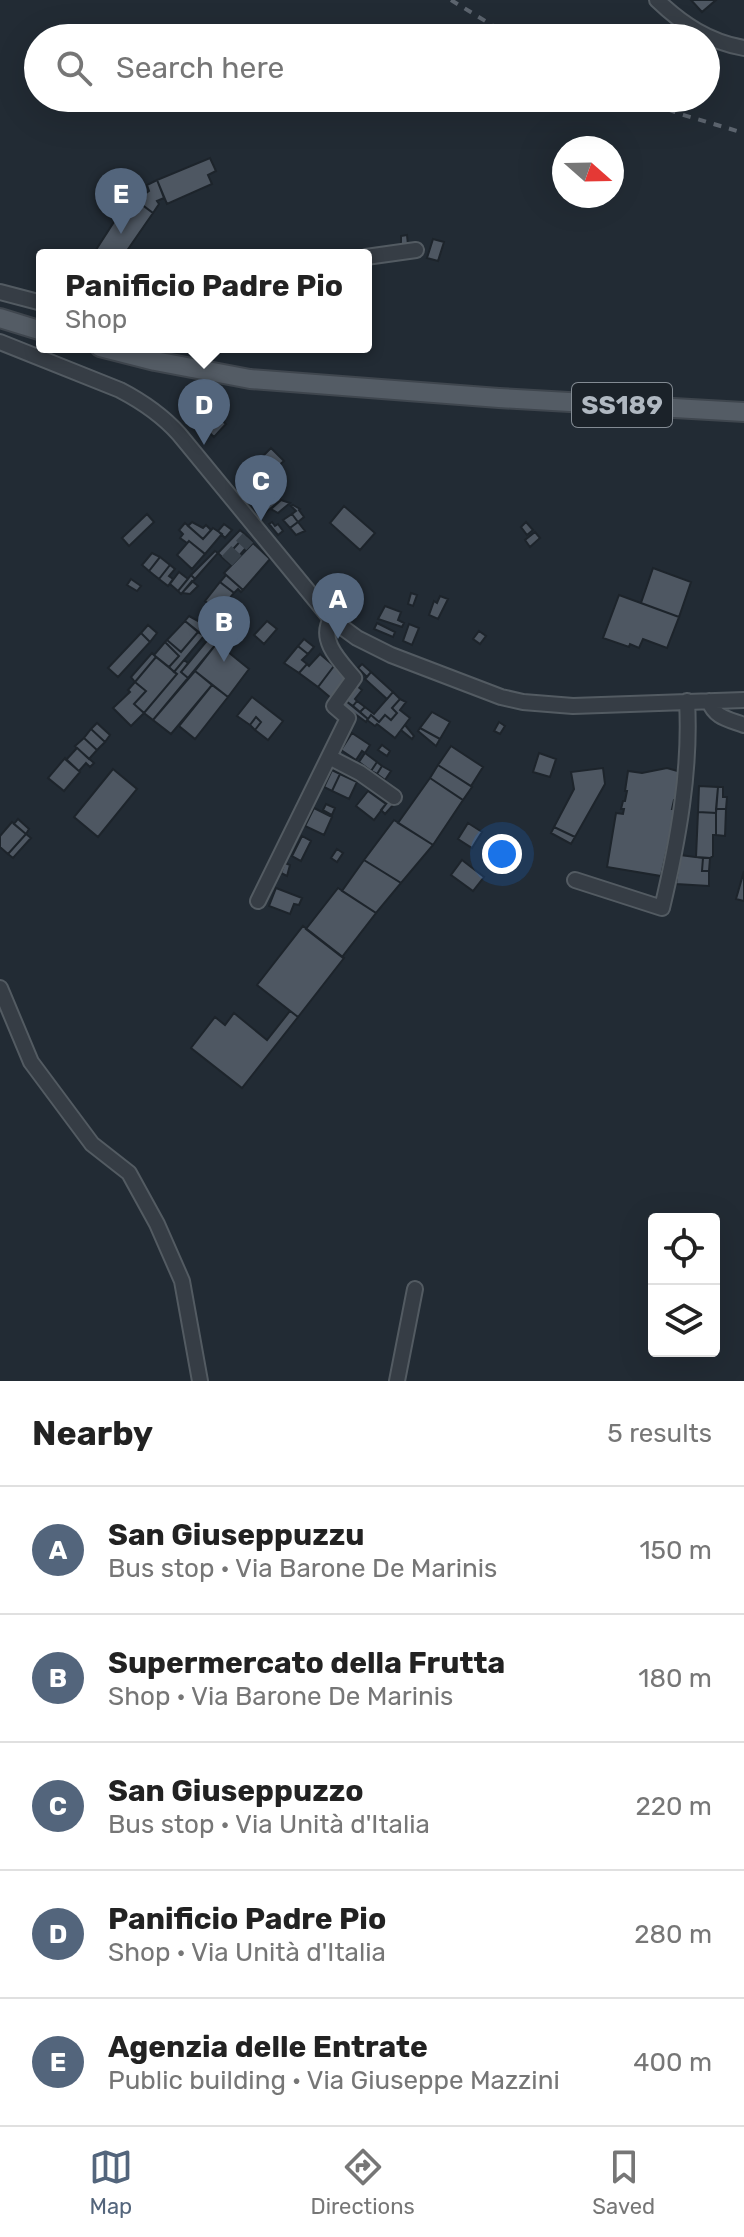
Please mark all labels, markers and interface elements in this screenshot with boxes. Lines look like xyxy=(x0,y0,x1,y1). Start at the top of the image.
search box xyxy=(24,24,720,112)
icon: search xyxy=(52,46,96,90)
text: Search here xyxy=(116,50,284,86)
north arrow xyxy=(552,136,624,208)
pin: E xyxy=(95,168,147,234)
popup xyxy=(36,249,372,353)
text: Panificio Padre Pio xyxy=(65,268,343,304)
text: Shop xyxy=(65,304,127,335)
pin: D xyxy=(178,379,230,445)
road number: SS189 xyxy=(572,383,672,427)
pin: C xyxy=(235,455,287,521)
pin: A xyxy=(312,573,364,639)
pin: B xyxy=(198,596,250,662)
your location xyxy=(482,834,522,874)
map controls xyxy=(648,1213,720,1357)
button: locate xyxy=(648,1213,720,1285)
button: layers xyxy=(648,1285,720,1357)
text: Nearby xyxy=(32,1413,153,1454)
text: 5 results xyxy=(607,1418,712,1449)
text: San Giuseppuzzu xyxy=(108,1517,365,1553)
text: A xyxy=(49,1535,67,1566)
text: 150 m xyxy=(639,1535,712,1566)
text: Bus stop · Via Barone De Marinis xyxy=(108,1553,497,1584)
text: Supermercato della Frutta xyxy=(108,1645,505,1681)
text: B xyxy=(49,1663,67,1694)
text: 180 m xyxy=(638,1663,712,1694)
text: Shop · Via Barone De Marinis xyxy=(108,1681,453,1712)
text: San Giuseppuzzo xyxy=(108,1773,364,1809)
text: C xyxy=(49,1791,67,1822)
text: 220 m xyxy=(635,1791,712,1822)
text: Bus stop · Via Unità d'Italia xyxy=(108,1809,430,1840)
text: Panificio Padre Pio xyxy=(108,1901,386,1937)
text: D xyxy=(49,1919,67,1950)
text: 280 m xyxy=(634,1919,712,1950)
text: Shop · Via Unità d'Italia xyxy=(108,1937,386,1968)
text: Agenzia delle Entrate xyxy=(108,2029,428,2065)
text: E xyxy=(50,2047,66,2078)
text: 400 m xyxy=(633,2047,712,2078)
text: Public building · Via Giuseppe Mazzini xyxy=(108,2065,560,2096)
tab: Map xyxy=(89,2145,133,2220)
tab: Directions xyxy=(310,2145,415,2220)
tab: Saved xyxy=(592,2145,655,2220)

